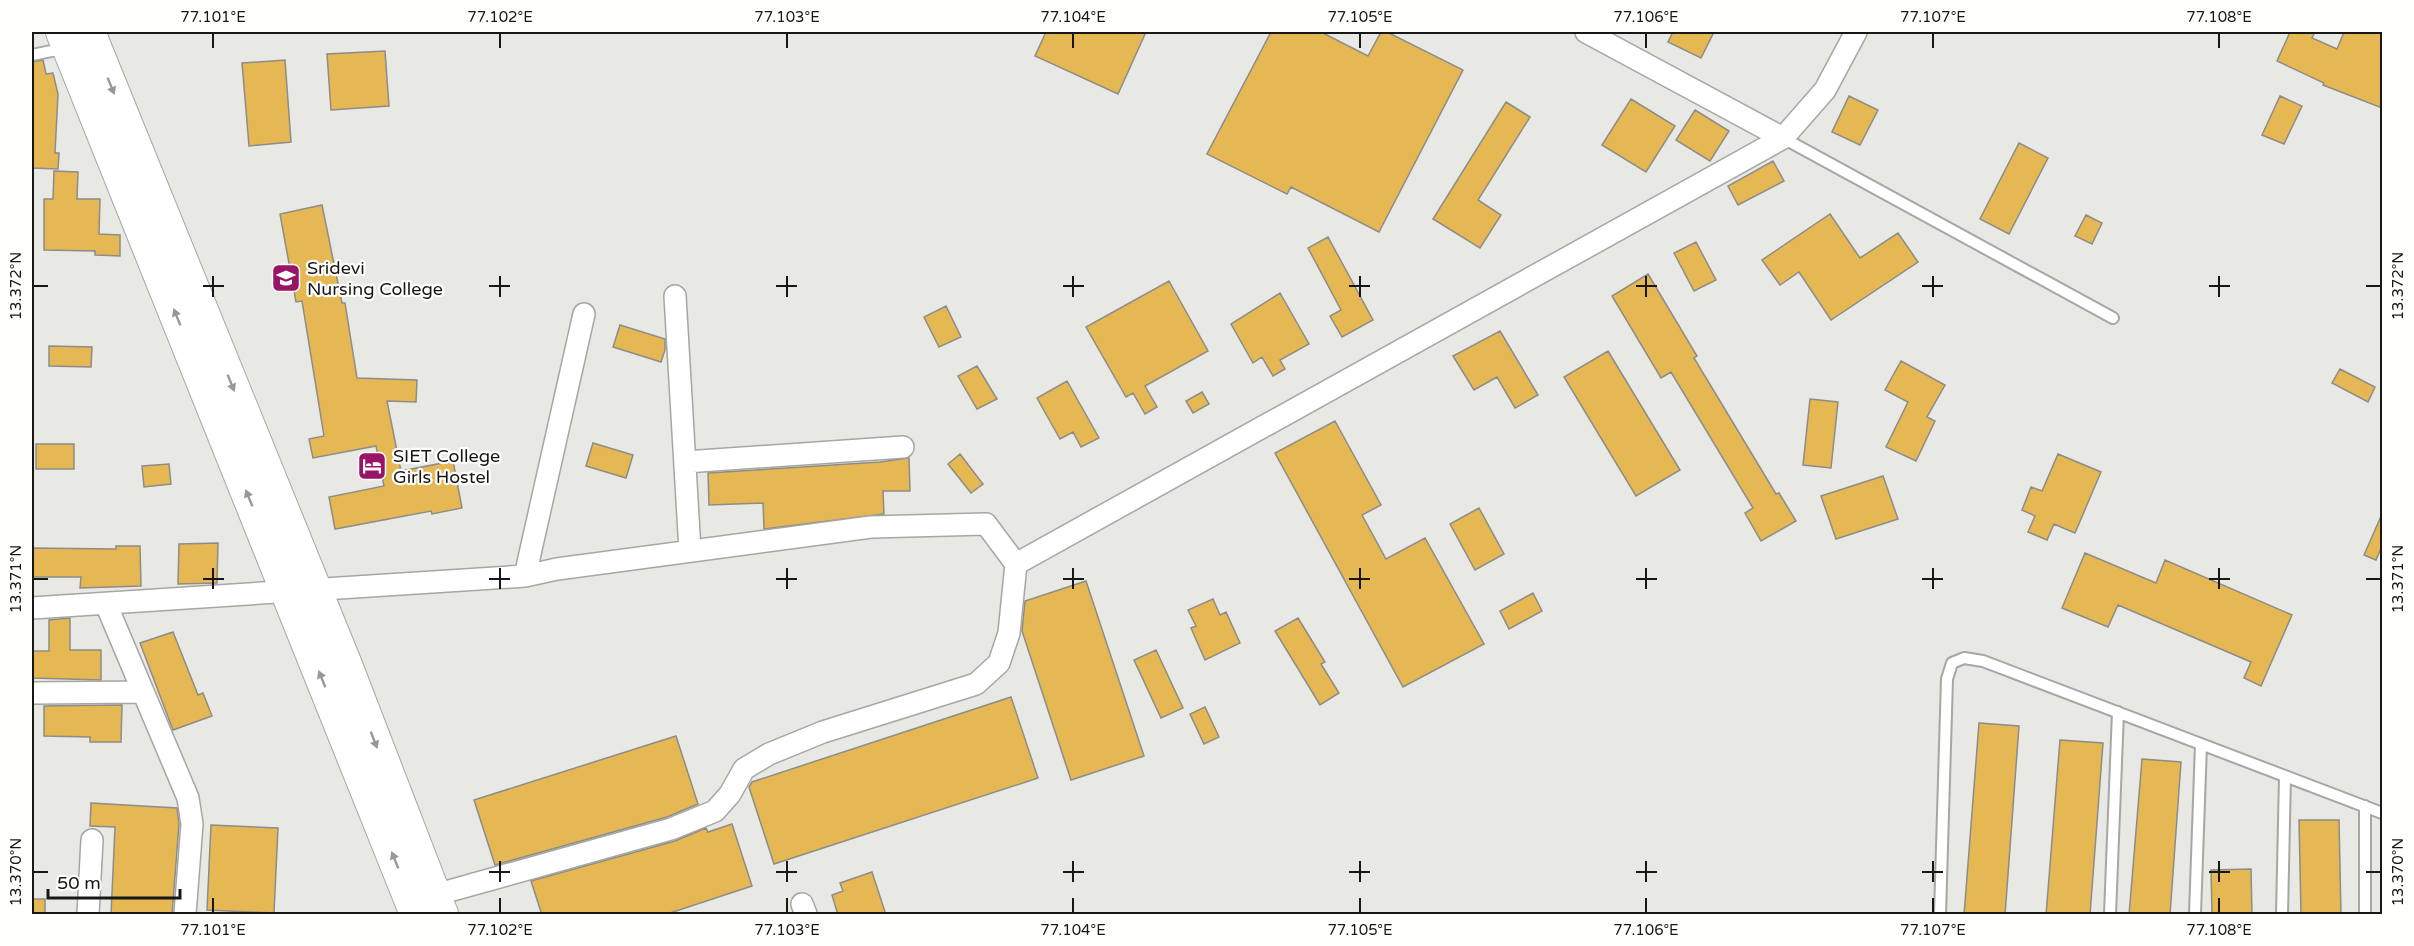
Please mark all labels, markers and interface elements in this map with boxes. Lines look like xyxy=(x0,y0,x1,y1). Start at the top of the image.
text: 77.101°E xyxy=(180,8,246,26)
text: 77.102°E xyxy=(467,8,533,26)
text: 77.103°E xyxy=(754,8,820,26)
text: 77.104°E xyxy=(1040,8,1106,26)
text: 77.105°E xyxy=(1327,8,1393,26)
text: 77.106°E xyxy=(1613,8,1679,26)
text: 77.107°E xyxy=(1900,8,1966,26)
text: 77.108°E xyxy=(2186,8,2252,26)
one-way arrow xyxy=(106,77,116,95)
text: 13.372°N xyxy=(7,252,25,320)
text: 13.372°N xyxy=(2389,252,2407,320)
place label: Sridevi Nursing College xyxy=(307,257,443,300)
school or university icon: Sridevi Nursing College xyxy=(270,262,302,294)
one-way arrow xyxy=(172,308,182,326)
one-way arrow xyxy=(226,375,236,393)
place label: SIET College Girls Hostel xyxy=(393,445,500,488)
hotel icon: SIET College Girls Hostel xyxy=(356,450,388,482)
one-way arrow xyxy=(244,489,254,507)
text: 13.371°N xyxy=(7,545,25,613)
text: 13.371°N xyxy=(2389,545,2407,613)
one-way arrow xyxy=(317,670,326,688)
one-way arrow xyxy=(370,731,380,749)
text: 13.370°N xyxy=(7,838,25,906)
text: 13.370°N xyxy=(2389,838,2407,906)
one-way arrow xyxy=(389,851,399,869)
scale bar xyxy=(48,862,180,900)
text: 50 m xyxy=(57,872,101,894)
text: 77.101°E xyxy=(180,921,246,939)
text: 77.102°E xyxy=(467,921,533,939)
text: 77.103°E xyxy=(754,921,820,939)
text: 77.104°E xyxy=(1040,921,1106,939)
text: 77.105°E xyxy=(1327,921,1393,939)
text: 77.106°E xyxy=(1613,921,1679,939)
text: 77.107°E xyxy=(1900,921,1966,939)
text: 77.108°E xyxy=(2186,921,2252,939)

